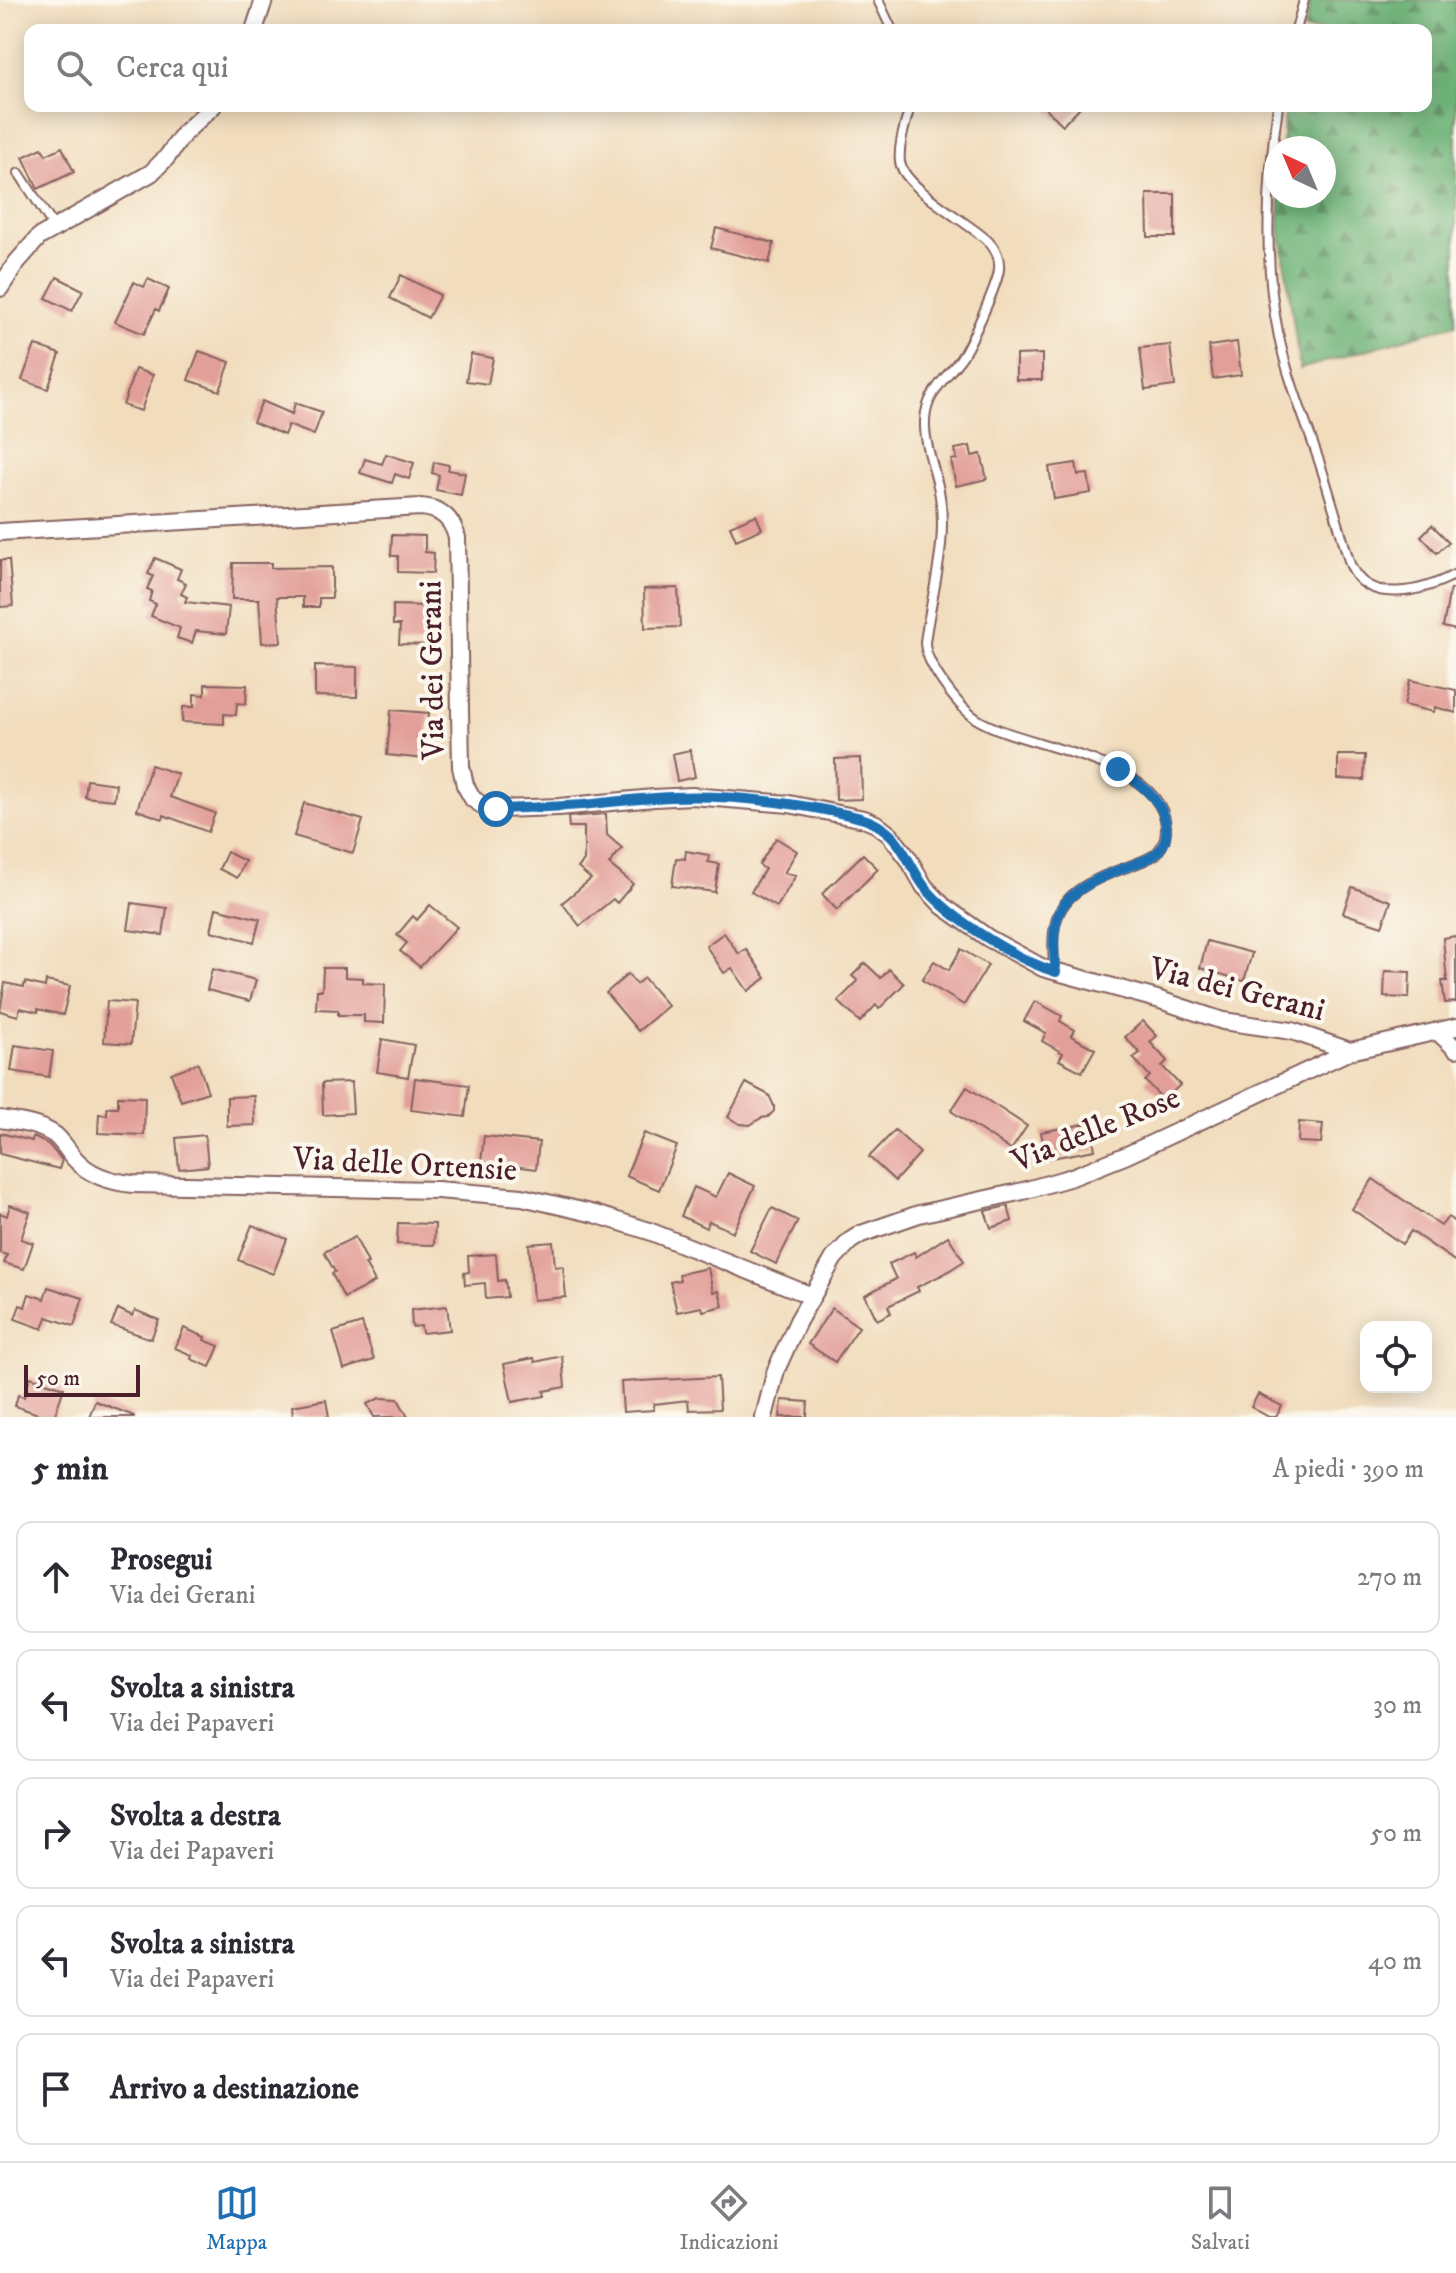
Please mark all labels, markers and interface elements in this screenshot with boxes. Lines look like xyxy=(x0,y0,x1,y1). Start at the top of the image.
search box xyxy=(24,24,1432,112)
icon: search xyxy=(52,46,96,90)
text: Cerca qui xyxy=(116,50,229,87)
north arrow xyxy=(1264,136,1336,208)
street label: Via dei Gerani xyxy=(411,580,455,761)
route end xyxy=(1100,751,1136,787)
route start xyxy=(478,791,514,827)
street label: Via dei Gerani xyxy=(1144,949,1329,1031)
street label: Via delle Rose xyxy=(1005,1078,1186,1182)
street label: Via delle Ortensie xyxy=(291,1139,518,1191)
map controls xyxy=(1360,1321,1432,1393)
button: locate xyxy=(1360,1321,1432,1393)
scale bar xyxy=(24,1361,140,1397)
text: 50 m xyxy=(36,1365,80,1392)
text: 5 min xyxy=(32,1448,108,1490)
text: A piedi · 390 m xyxy=(1272,1453,1424,1486)
text: Prosegui xyxy=(110,1542,212,1579)
icon: ahead xyxy=(34,1555,78,1599)
text: 270 m xyxy=(1357,1561,1422,1594)
text: Via dei Gerani xyxy=(110,1579,256,1612)
text: Svolta a sinistra xyxy=(110,1670,295,1707)
icon: left xyxy=(34,1683,78,1727)
text: 30 m xyxy=(1373,1689,1422,1722)
text: Via dei Papaveri xyxy=(110,1707,274,1740)
text: Svolta a destra xyxy=(110,1798,281,1835)
icon: right xyxy=(34,1811,78,1855)
text: 50 m xyxy=(1370,1817,1422,1850)
text: Via dei Papaveri xyxy=(110,1835,274,1868)
text: Svolta a sinistra xyxy=(110,1926,295,1963)
icon: left xyxy=(34,1939,78,1983)
text: 40 m xyxy=(1368,1945,1422,1978)
text: Via dei Papaveri xyxy=(110,1963,274,1996)
icon: arrive xyxy=(34,2067,78,2111)
text: Arrivo a destinazione xyxy=(110,2071,359,2108)
tab: Mappa xyxy=(206,2181,267,2256)
tab: Indicazioni xyxy=(679,2181,778,2256)
tab: Salvati xyxy=(1191,2181,1250,2256)

